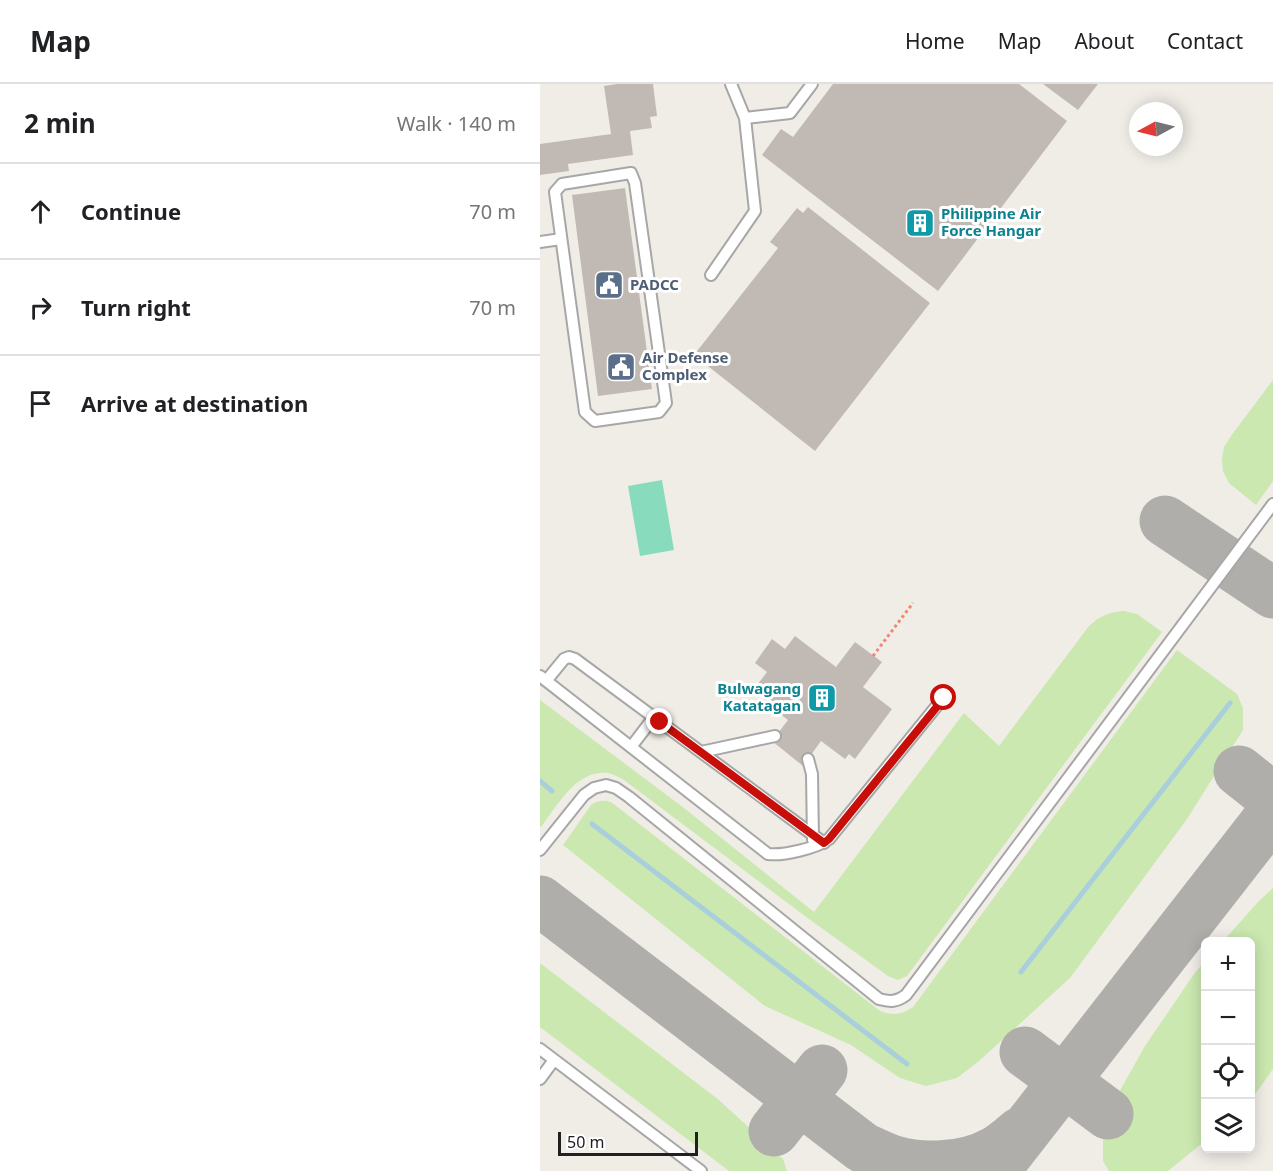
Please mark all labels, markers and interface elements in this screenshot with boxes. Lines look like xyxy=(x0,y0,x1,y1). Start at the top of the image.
text: Map xyxy=(30,22,91,60)
text: Home xyxy=(905,27,965,55)
text: Map xyxy=(998,27,1041,55)
text: About xyxy=(1074,27,1134,55)
text: Contact xyxy=(1167,27,1243,55)
north arrow xyxy=(1129,102,1183,156)
text: 2 min xyxy=(24,105,96,141)
text: Walk · 140 m xyxy=(397,110,516,137)
icon: ahead xyxy=(24,195,57,228)
text: Continue xyxy=(81,196,181,226)
text: 70 m xyxy=(469,198,516,225)
place label: Philippine Air Force Hangar xyxy=(941,203,1041,240)
building icon: Philippine Air Force Hangar xyxy=(904,207,936,239)
public building icon: PADCC xyxy=(593,269,625,301)
place label: PADCC xyxy=(630,274,679,294)
icon: right xyxy=(24,291,57,324)
text: Turn right xyxy=(81,292,191,322)
text: 70 m xyxy=(469,294,516,321)
place label: Air Defense Complex xyxy=(642,347,728,384)
public building icon: Air Defense Complex xyxy=(605,351,637,383)
icon: arrive xyxy=(24,387,57,420)
text: Arrive at destination xyxy=(81,388,308,418)
place label: Bulwagang Katatagan xyxy=(717,678,801,715)
building icon: Bulwagang Katatagan xyxy=(806,682,838,714)
route start xyxy=(930,684,956,710)
route end xyxy=(646,708,672,734)
map controls xyxy=(1201,937,1255,1153)
button: + xyxy=(1201,937,1255,991)
button: − xyxy=(1201,991,1255,1045)
button: locate xyxy=(1201,1045,1255,1099)
button: layers xyxy=(1201,1099,1255,1153)
scale bar xyxy=(558,1129,698,1156)
text: 50 m xyxy=(567,1131,604,1153)

